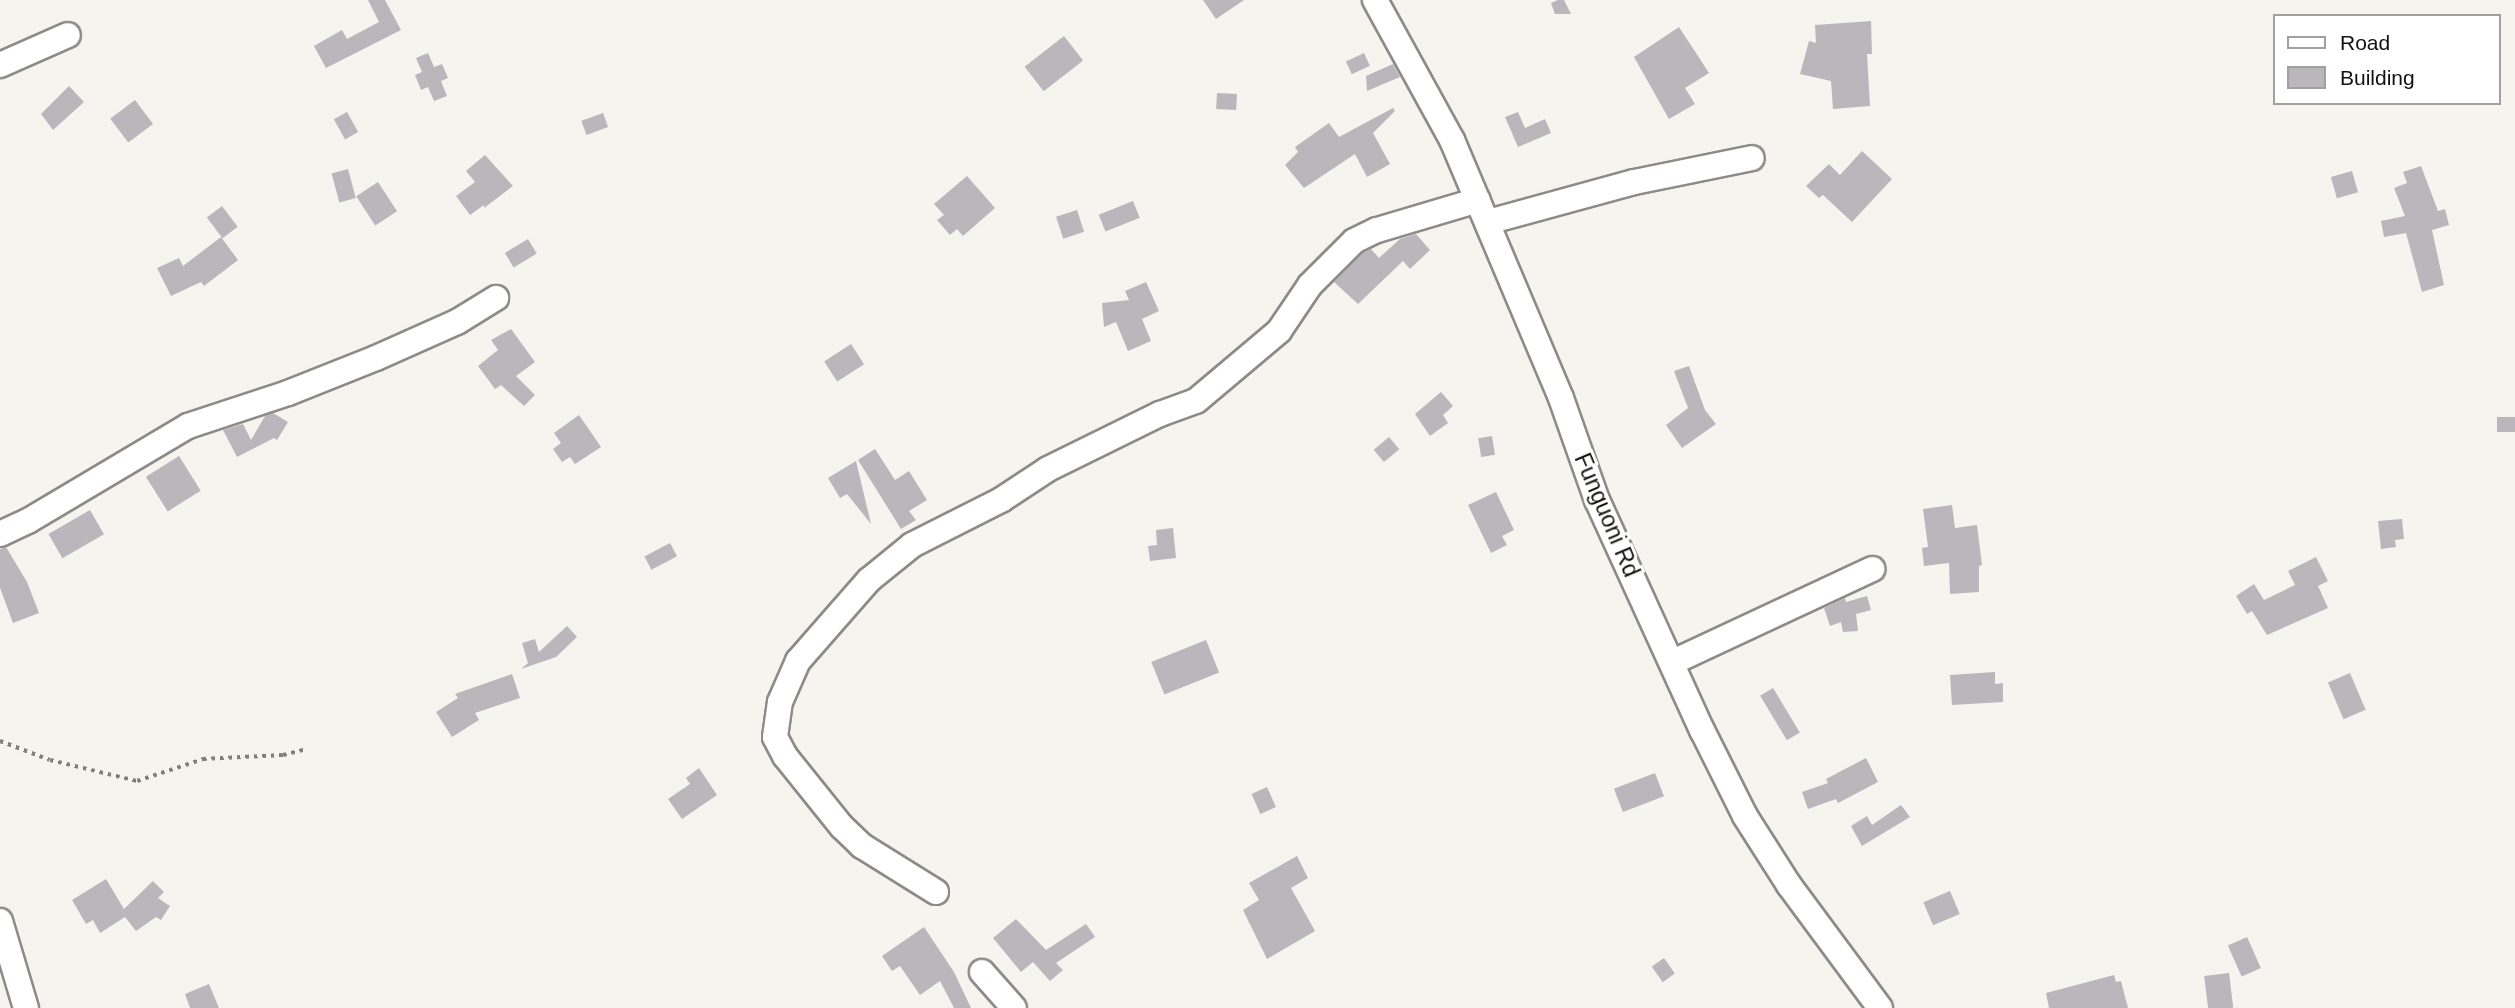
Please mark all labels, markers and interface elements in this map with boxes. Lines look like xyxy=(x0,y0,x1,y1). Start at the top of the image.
legend xyxy=(2274,14,2501,105)
text: Road xyxy=(2340,31,2390,54)
text: Building xyxy=(2340,66,2415,89)
street label: Funguoni Rd xyxy=(1569,449,1645,581)

